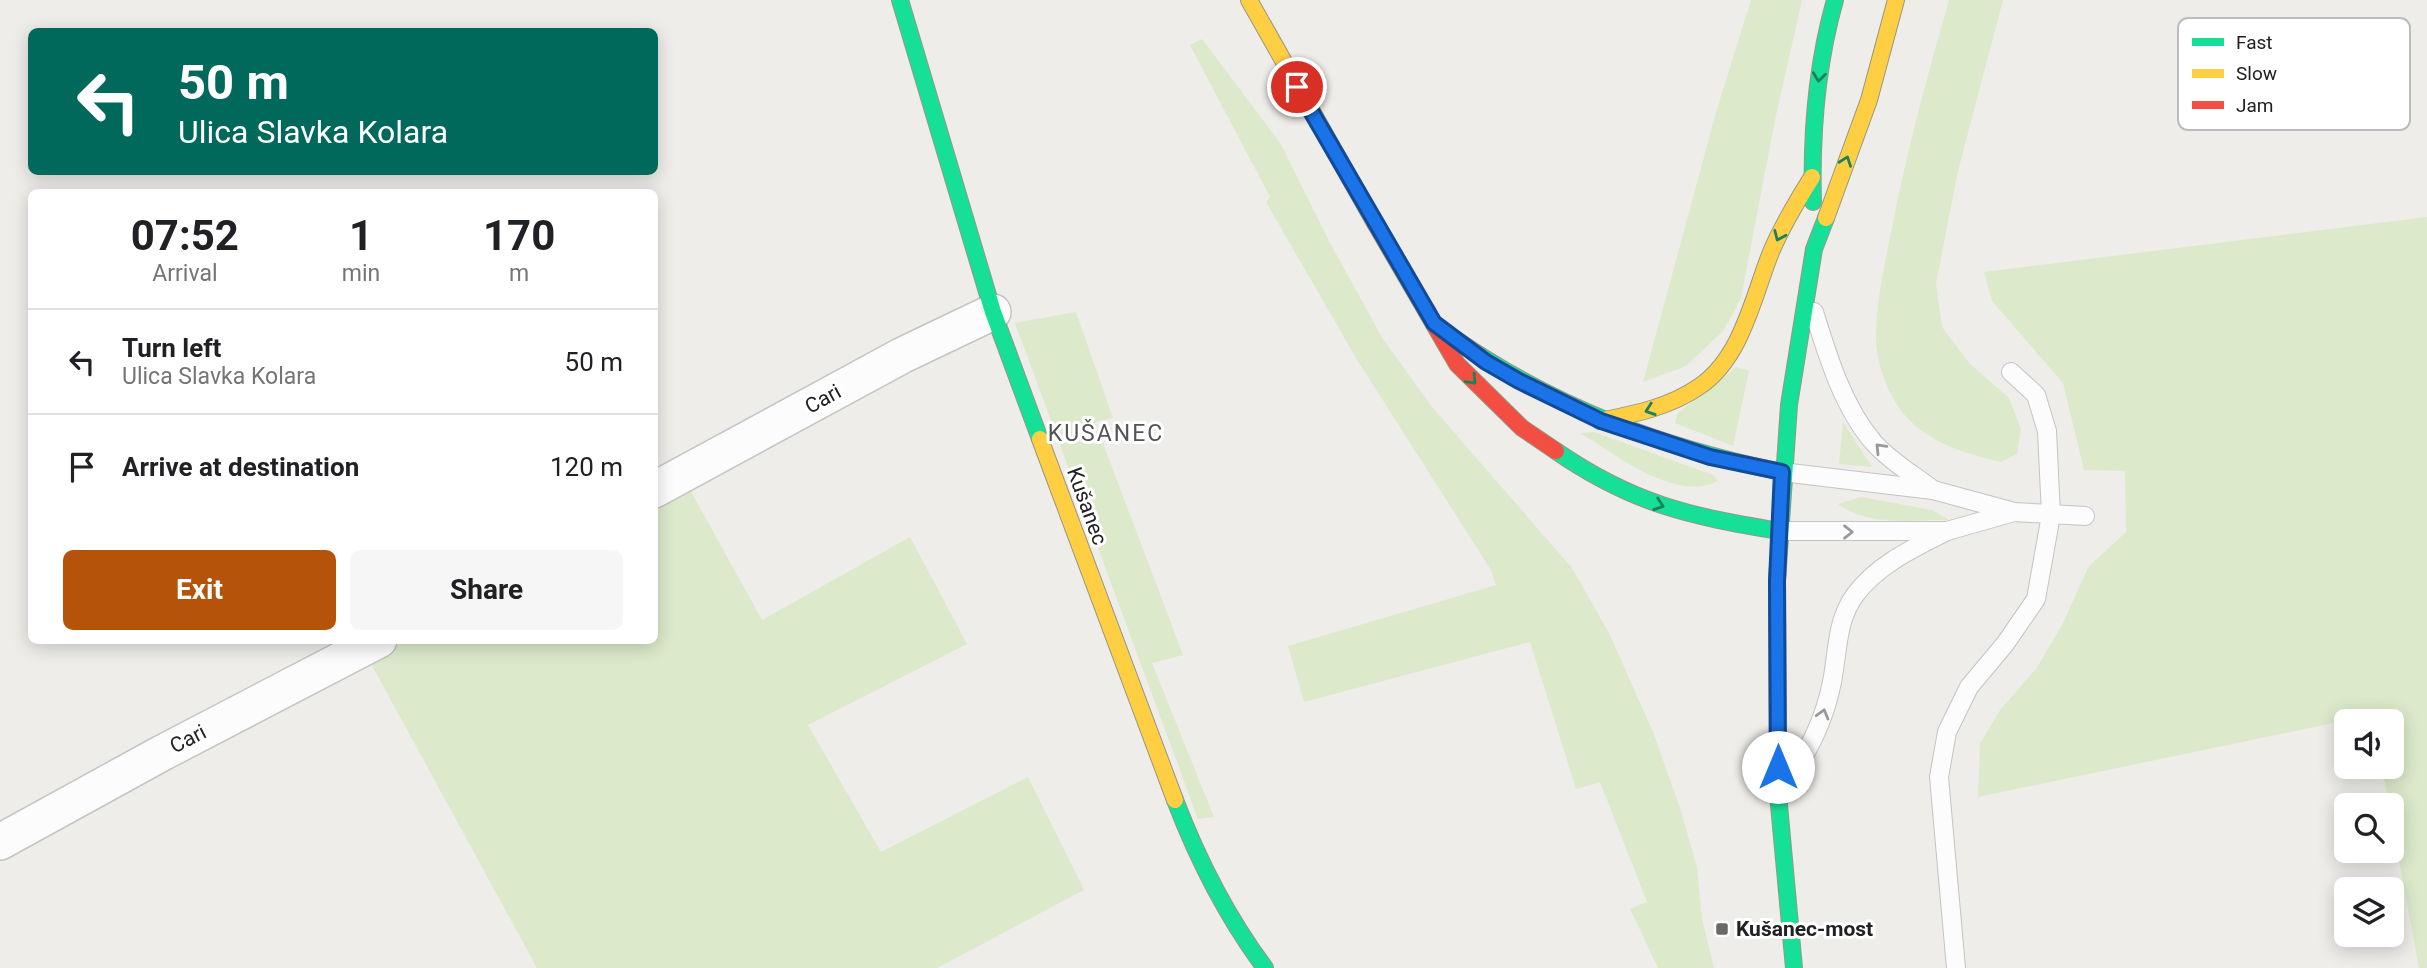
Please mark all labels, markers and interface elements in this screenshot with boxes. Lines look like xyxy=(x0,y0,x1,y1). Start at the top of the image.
legend xyxy=(2178,18,2410,130)
text: Fast xyxy=(2236,31,2273,54)
text: 50 m xyxy=(178,54,289,111)
icon: left xyxy=(63,56,154,147)
pin xyxy=(1267,57,1327,117)
text: Slow xyxy=(2236,62,2277,85)
icon: arrive xyxy=(1278,68,1316,106)
one-way arrow xyxy=(1811,71,1826,83)
text: Jam xyxy=(2236,94,2273,117)
text: Ulica Slavka Kolara xyxy=(178,113,448,151)
one-way arrow xyxy=(1838,156,1852,168)
text: 07:52 xyxy=(131,211,239,260)
text: 1 xyxy=(349,211,373,260)
text: 170 xyxy=(483,211,555,260)
one-way arrow xyxy=(1773,229,1787,242)
text: Arrival xyxy=(152,260,218,287)
text: min xyxy=(342,260,380,287)
text: m xyxy=(509,260,529,287)
text: Turn left xyxy=(122,333,221,363)
icon: left xyxy=(63,343,101,381)
text: 50 m xyxy=(565,347,623,377)
text: Ulica Slavka Kolara xyxy=(122,363,316,390)
one-way arrow xyxy=(1464,372,1477,385)
street label: Cari xyxy=(801,379,845,419)
one-way arrow xyxy=(1644,401,1656,415)
district label: KUŠANEC xyxy=(1048,419,1164,447)
one-way arrow xyxy=(1875,443,1888,456)
icon: arrive xyxy=(63,448,101,486)
text: Arrive at destination xyxy=(122,452,359,482)
text: 120 m xyxy=(550,452,623,482)
street label: Kušanec xyxy=(1062,464,1112,548)
one-way arrow xyxy=(1652,497,1665,511)
one-way arrow xyxy=(1843,524,1853,540)
button: Exit xyxy=(63,550,336,630)
button: Share xyxy=(350,550,623,630)
one-way arrow xyxy=(1815,708,1830,720)
map controls xyxy=(2334,709,2404,947)
button: sound xyxy=(2334,709,2404,779)
street label: Cari xyxy=(166,720,210,758)
position arrow xyxy=(1741,730,1815,804)
button: search xyxy=(2334,793,2404,863)
button: layers xyxy=(2334,877,2404,947)
place label: Kušanec-most xyxy=(1736,917,1873,941)
marker: Kušanec-most xyxy=(1714,921,1730,937)

